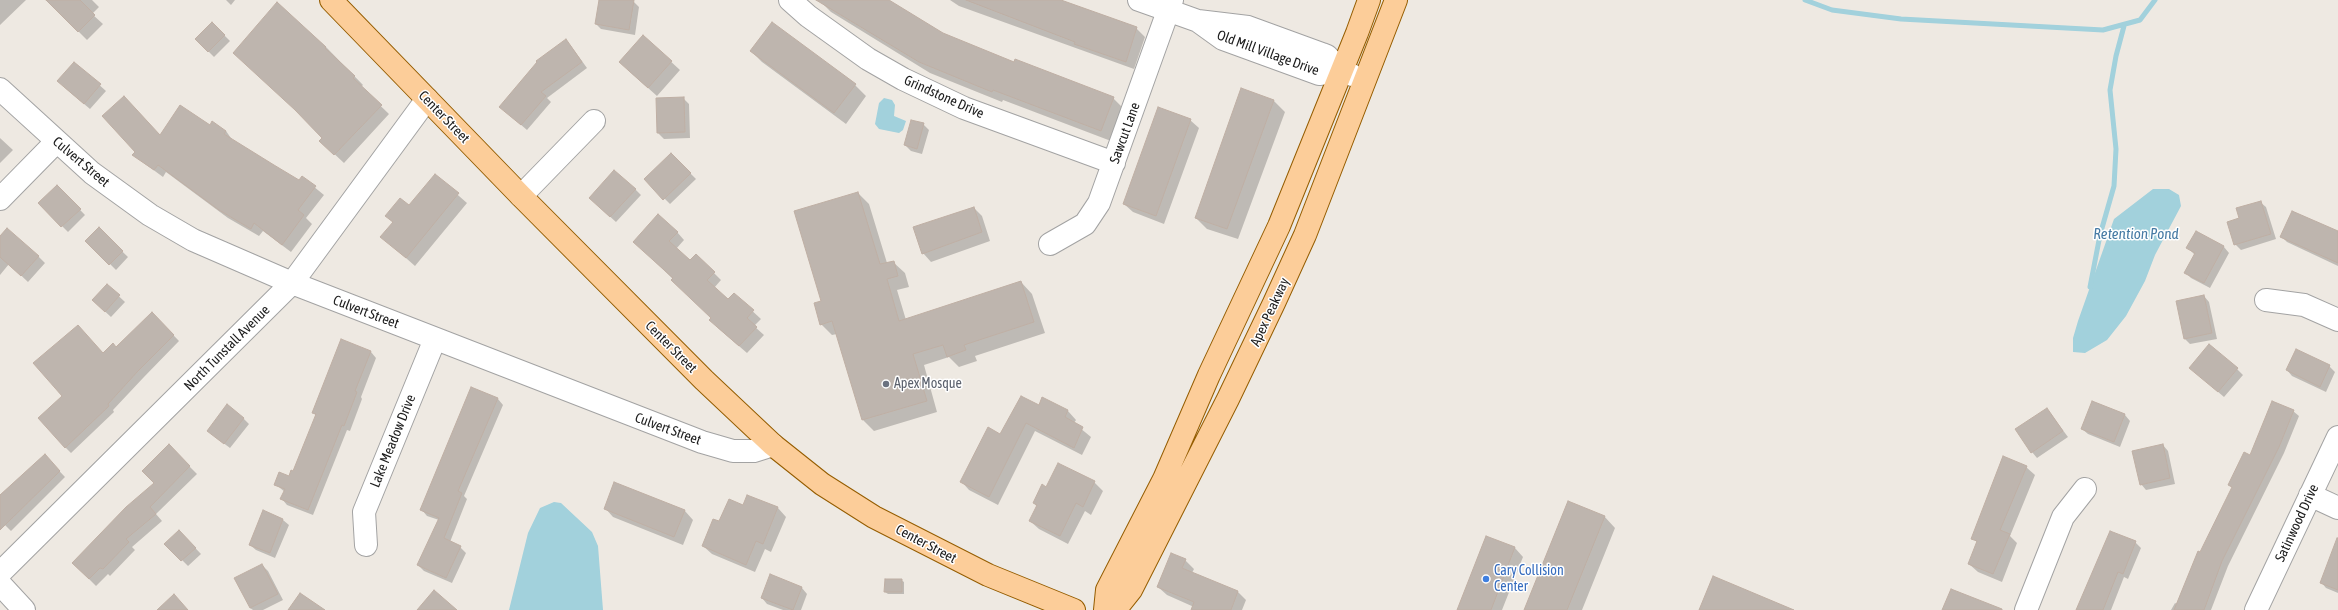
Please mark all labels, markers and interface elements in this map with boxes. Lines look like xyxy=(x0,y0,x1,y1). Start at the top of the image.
street label: Old Mill Village Drive xyxy=(1215,27,1321,79)
street label: Grindstone Drive xyxy=(901,72,987,122)
street label: Center Street xyxy=(415,87,473,147)
street label: Sawcut Lane xyxy=(1106,100,1144,166)
street label: Culvert Street xyxy=(49,133,113,191)
water label: Retention Pond xyxy=(2093,225,2179,243)
street label: Apex Peakway xyxy=(1247,275,1293,349)
street label: Culvert Street xyxy=(331,292,401,332)
street label: North Tunstall Avenue xyxy=(181,302,273,394)
street label: Center Street xyxy=(642,318,700,376)
place label: Apex Mosque xyxy=(894,376,962,392)
marker: Apex Mosque xyxy=(881,379,891,389)
street label: Lake Meadow Drive xyxy=(367,392,419,490)
street label: Culvert Street xyxy=(633,409,703,449)
street label: Satinwood Drive xyxy=(2272,482,2322,564)
street label: Center Street xyxy=(893,521,959,567)
place label: Cary Collision Center xyxy=(1494,563,1564,596)
marker: Cary Collision Center xyxy=(1481,574,1491,584)

